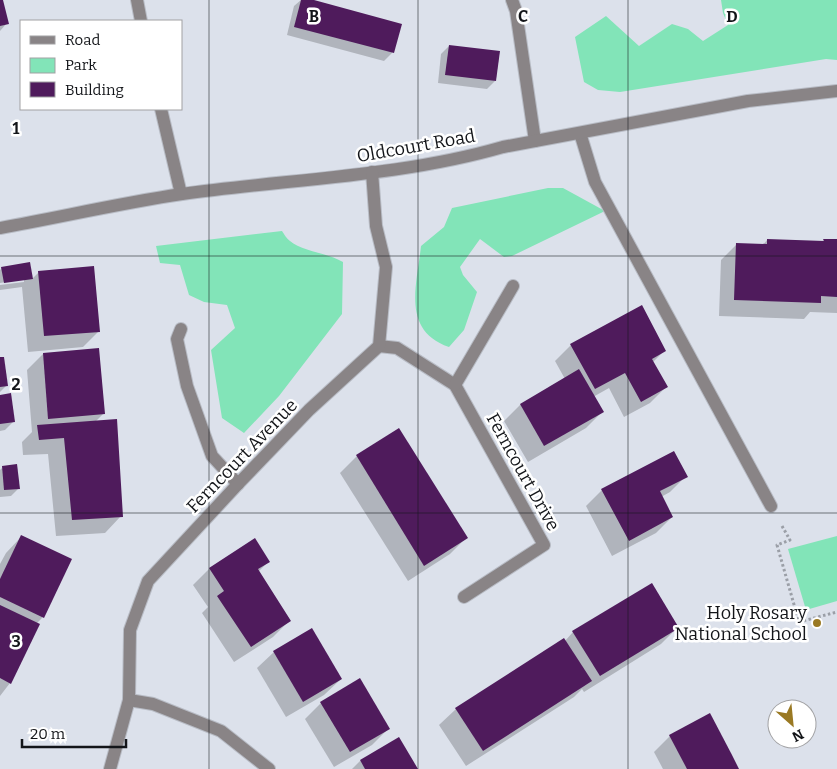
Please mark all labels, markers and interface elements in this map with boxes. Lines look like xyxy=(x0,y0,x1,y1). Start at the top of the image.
text: B xyxy=(309,7,319,26)
text: C xyxy=(518,7,528,26)
text: D xyxy=(726,7,738,26)
legend xyxy=(20,20,182,110)
text: Road xyxy=(65,31,100,49)
text: Park xyxy=(65,56,97,74)
text: Building xyxy=(65,81,124,99)
text: 1 xyxy=(13,119,20,138)
street label: Oldcourt Road xyxy=(355,125,477,167)
text: 2 xyxy=(11,375,21,394)
street label: Ferncourt Avenue xyxy=(182,394,302,518)
street label: Ferncourt Drive xyxy=(482,409,564,535)
place label: Holy Rosary National School xyxy=(674,602,807,645)
marker: Holy Rosary National School xyxy=(811,617,823,629)
text: 3 xyxy=(11,632,21,651)
north arrow xyxy=(767,699,817,749)
scale bar xyxy=(22,716,126,748)
text: 20 m xyxy=(30,725,66,743)
text: N xyxy=(789,725,806,745)

